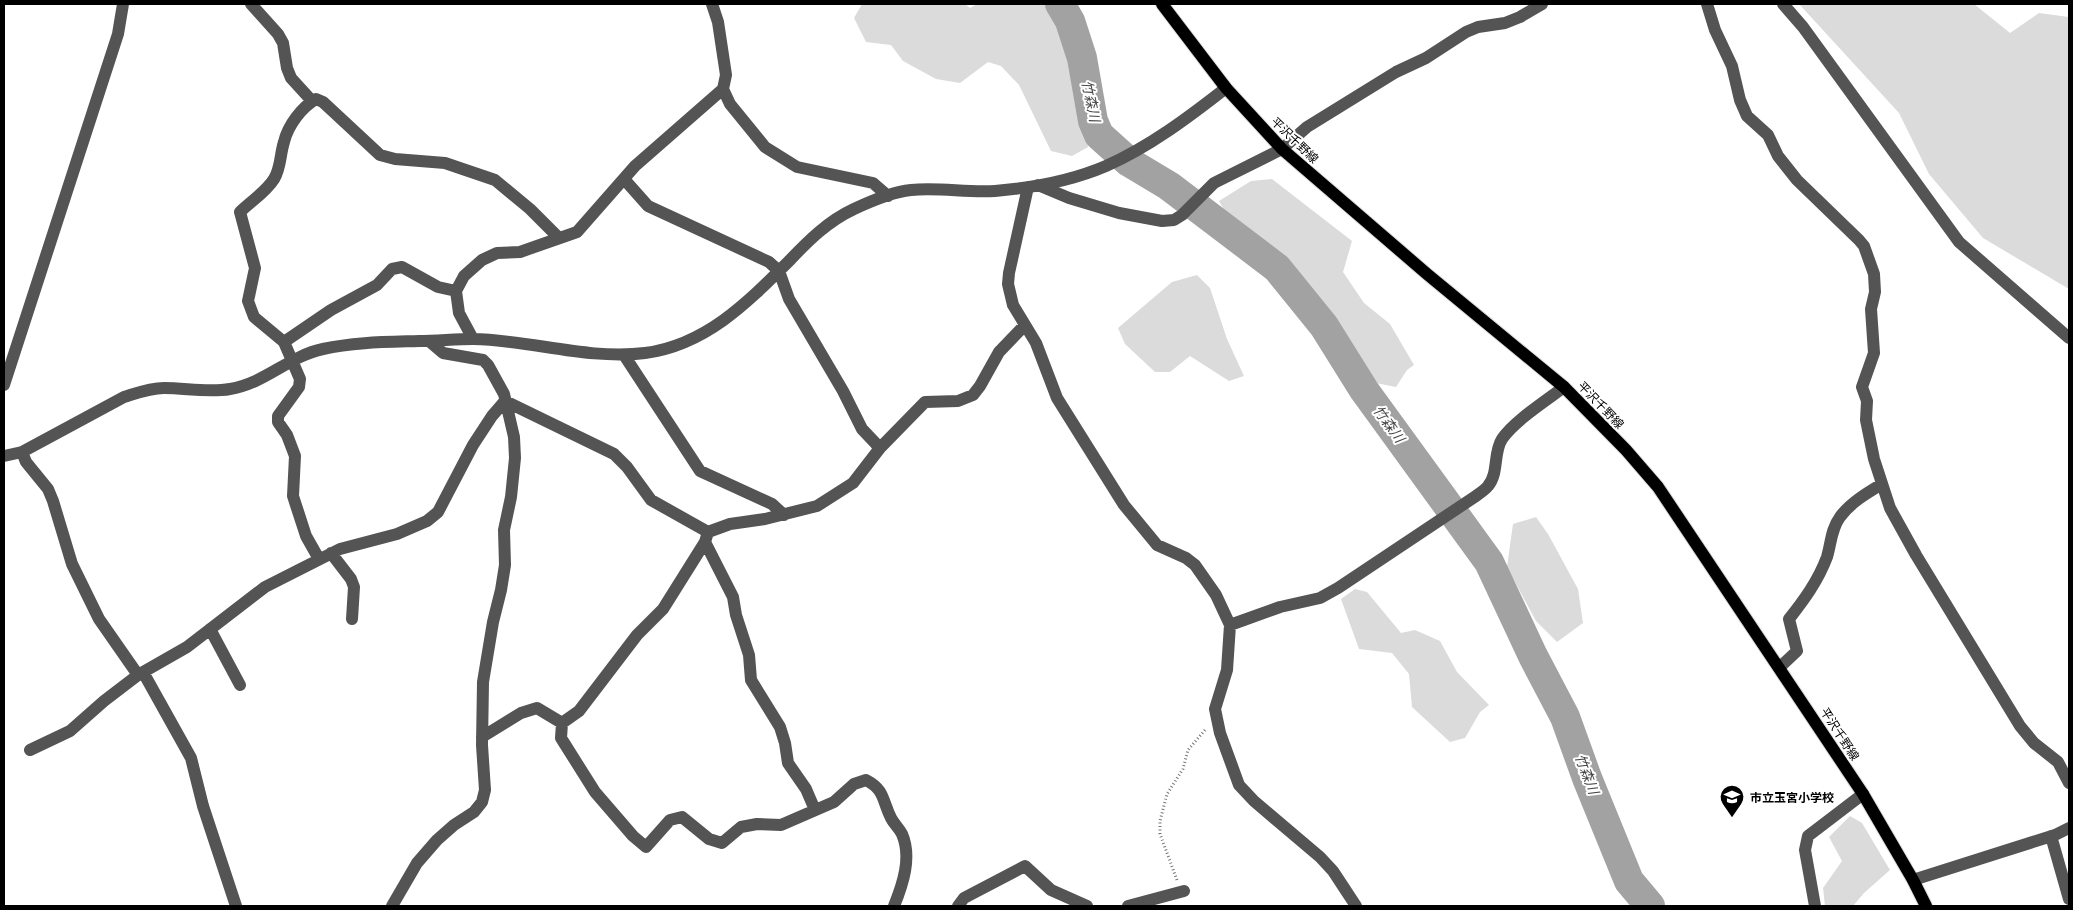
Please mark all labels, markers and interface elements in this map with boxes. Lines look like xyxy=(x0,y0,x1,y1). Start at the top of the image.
water label: 竹森川 xyxy=(1078,79,1105,125)
street label: 平沢千野線 xyxy=(1268,114,1322,166)
street label: 平沢千野線 xyxy=(1575,378,1627,432)
water label: 竹森川 xyxy=(1369,402,1410,448)
street label: 平沢千野線 xyxy=(1817,705,1863,763)
water label: 竹森川 xyxy=(1571,751,1604,799)
school or university icon: 市立玉宮小学校 xyxy=(1719,784,1745,818)
place label: 市立玉宮小学校 xyxy=(1750,790,1834,805)

